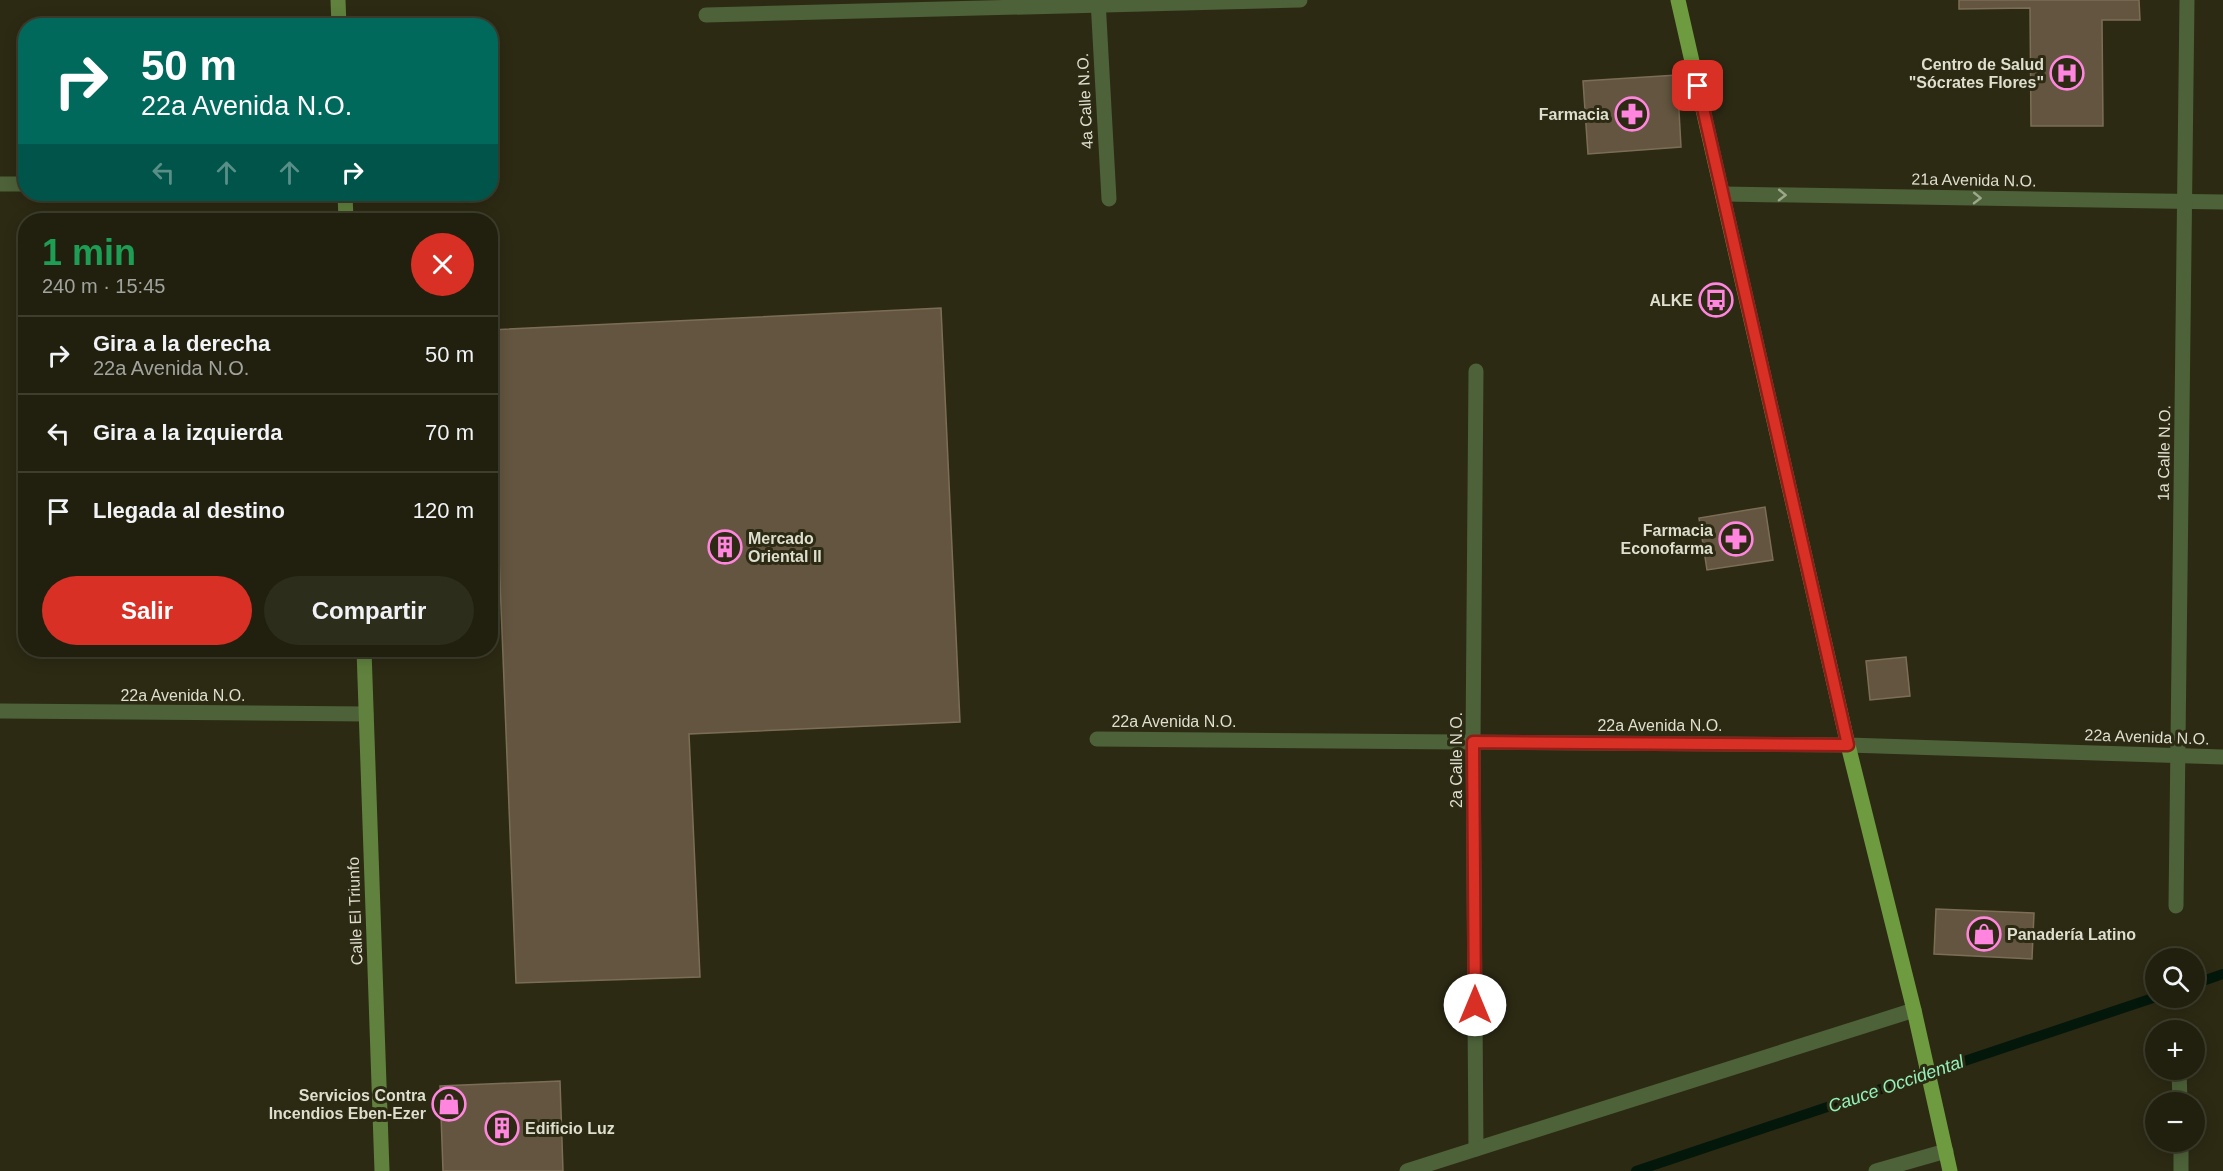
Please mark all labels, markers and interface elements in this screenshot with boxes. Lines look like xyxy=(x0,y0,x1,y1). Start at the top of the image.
icon: right xyxy=(42,42,120,120)
text: 50 m xyxy=(141,42,237,89)
street label: 4a Calle N.O. xyxy=(1074,53,1096,149)
hospital icon: Centro de Salud "Sócrates Flores" xyxy=(2049,55,2085,91)
place label: Centro de Salud "Sócrates Flores" xyxy=(1909,56,2044,91)
pin xyxy=(1672,60,1723,111)
icon: arrive xyxy=(1681,69,1714,102)
text: 22a Avenida N.O. xyxy=(141,91,352,121)
pharmacy icon: Farmacia xyxy=(1614,96,1650,132)
place label: Farmacia xyxy=(1539,106,1609,123)
icon: left xyxy=(147,156,180,189)
icon: ahead xyxy=(210,156,243,189)
icon: ahead xyxy=(273,156,306,189)
icon: right xyxy=(336,156,369,189)
street label: 21a Avenida N.O. xyxy=(1911,170,2037,190)
one-way arrow xyxy=(1778,188,1787,201)
one-way arrow xyxy=(1973,192,1982,204)
text: 1 min xyxy=(42,232,136,273)
button: close xyxy=(411,233,474,296)
text: 240 m · 15:45 xyxy=(42,275,165,297)
bus stop icon: ALKE xyxy=(1698,282,1734,318)
place label: ALKE xyxy=(1649,292,1693,309)
text: Gira a la derecha xyxy=(93,331,270,356)
icon: right xyxy=(42,339,75,372)
text: 50 m xyxy=(425,342,474,367)
text: 22a Avenida N.O. xyxy=(93,357,249,379)
street label: 1a Calle N.O. xyxy=(2155,405,2173,501)
icon: left xyxy=(42,417,75,450)
text: Gira a la izquierda xyxy=(93,420,283,445)
text: 70 m xyxy=(425,420,474,445)
icon: arrive xyxy=(42,495,75,528)
text: Llegada al destino xyxy=(93,498,285,523)
text: 120 m xyxy=(413,498,474,523)
pharmacy icon: Farmacia Econofarma xyxy=(1718,521,1754,557)
place label: Farmacia Econofarma xyxy=(1621,522,1713,557)
building icon: Mercado Oriental II xyxy=(707,529,743,565)
place label: Mercado Oriental II xyxy=(748,530,822,565)
button: Salir xyxy=(42,576,252,645)
button: Compartir xyxy=(264,576,474,645)
street label: 22a Avenida N.O. xyxy=(120,687,246,704)
street label: 2a Calle N.O. xyxy=(1448,712,1465,808)
street label: 22a Avenida N.O. xyxy=(1111,713,1237,730)
street label: 22a Avenida N.O. xyxy=(1597,717,1723,734)
street label: 22a Avenida N.O. xyxy=(2084,726,2210,748)
street label: Calle El Triunfo xyxy=(345,856,365,966)
shop icon: Panadería Latino xyxy=(1966,916,2002,952)
place label: Panadería Latino xyxy=(2007,926,2136,943)
map controls xyxy=(2145,948,2205,1152)
button: search xyxy=(2145,948,2205,1008)
position arrow xyxy=(1443,973,1507,1037)
button: + xyxy=(2145,1020,2205,1080)
water label: Cauce Occidental xyxy=(1826,1051,1967,1117)
shop icon: Servicios Contra Incendios Eben-Ezer xyxy=(431,1086,467,1122)
place label: Servicios Contra Incendios Eben-Ezer xyxy=(269,1087,426,1122)
button: − xyxy=(2145,1092,2205,1152)
building icon: Edificio Luz xyxy=(484,1110,520,1146)
place label: Edificio Luz xyxy=(525,1120,615,1137)

